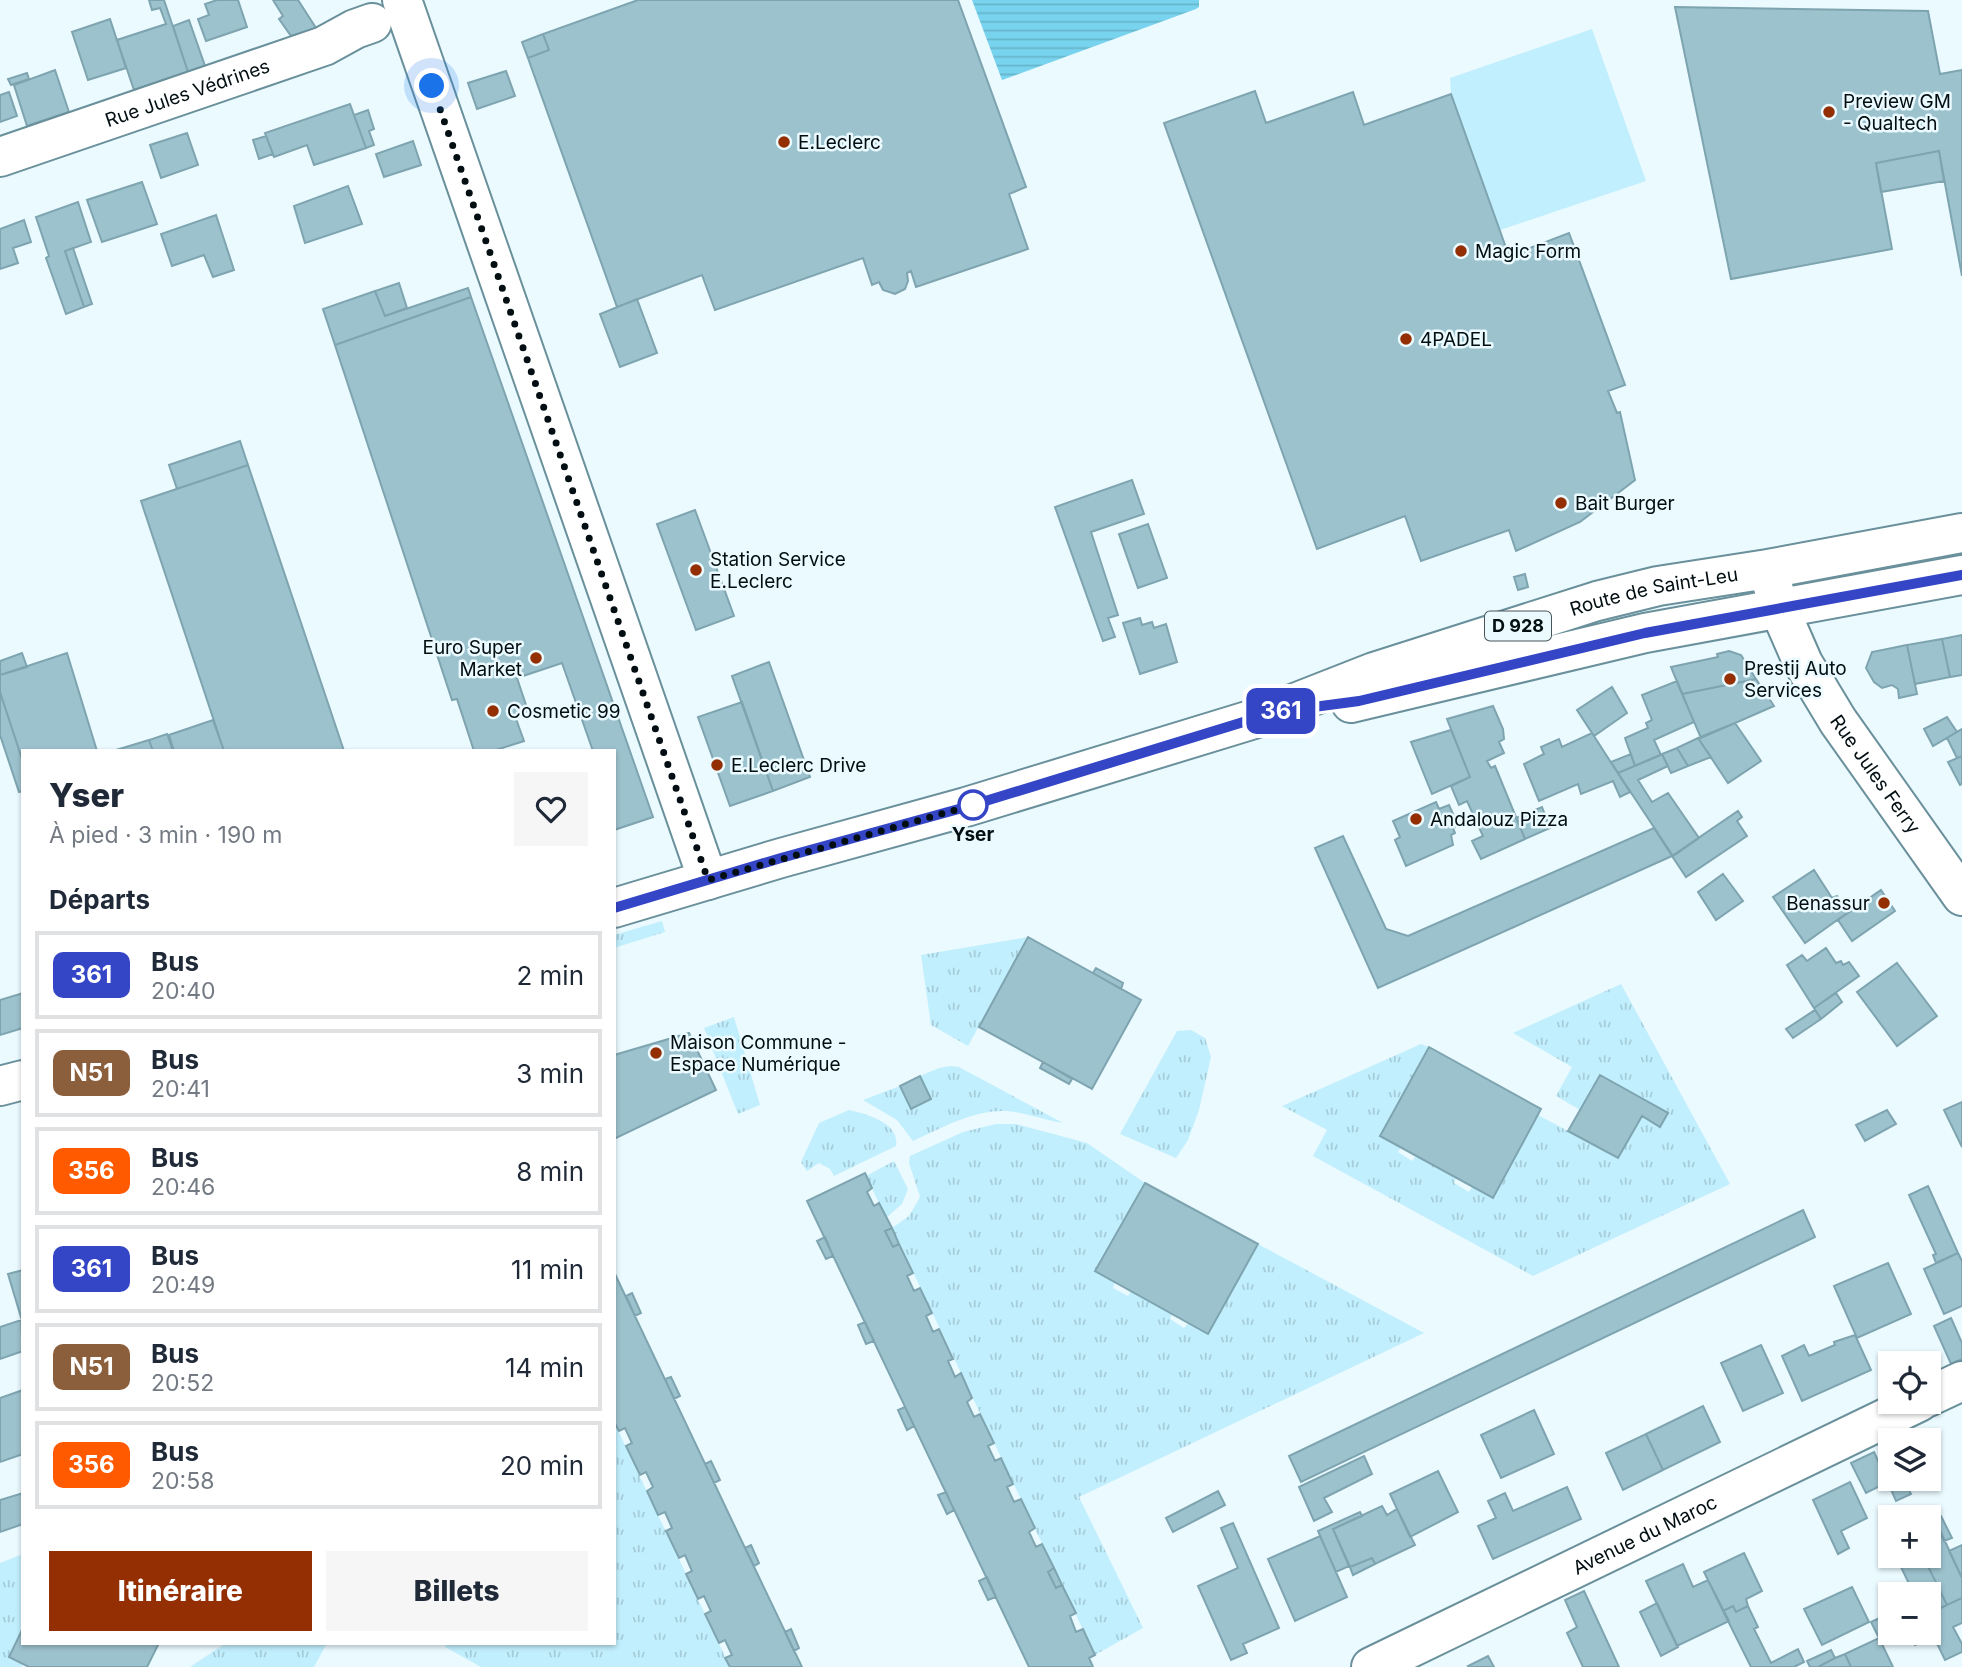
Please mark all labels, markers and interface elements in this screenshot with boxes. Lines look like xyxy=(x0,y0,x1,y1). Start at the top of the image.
street label: Rue Jules Védrines xyxy=(102,54,273,132)
your location xyxy=(414,68,449,103)
place label: Preview GM - Qualtech xyxy=(1843,90,1951,135)
marker: Preview GM - Qualtech xyxy=(1821,104,1837,120)
place label: E.Leclerc xyxy=(798,131,881,154)
marker: E.Leclerc xyxy=(776,134,792,150)
place label: Magic Form xyxy=(1475,240,1581,263)
marker: Magic Form xyxy=(1453,243,1469,259)
place label: 4PADEL xyxy=(1420,328,1492,351)
marker: 4PADEL xyxy=(1398,331,1414,347)
place label: Bait Burger xyxy=(1575,492,1675,515)
marker: Bait Burger xyxy=(1553,495,1569,511)
place label: Station Service E.Leclerc xyxy=(710,548,846,593)
marker: Station Service E.Leclerc xyxy=(688,562,704,578)
street label: Route de Saint-Leu xyxy=(1567,563,1740,621)
road number: D 928 xyxy=(1485,612,1551,640)
place label: Euro Super Market xyxy=(422,636,522,681)
marker: Euro Super Market xyxy=(528,650,544,666)
place label: Prestij Auto Services xyxy=(1744,657,1847,702)
marker: Prestij Auto Services xyxy=(1722,671,1738,687)
line badge: 361 xyxy=(1241,688,1321,734)
text: 361 xyxy=(1260,696,1302,725)
place label: Cosmetic 99 xyxy=(507,700,621,723)
marker: Cosmetic 99 xyxy=(485,703,501,719)
street label: Rue Jules Ferry xyxy=(1825,710,1925,838)
place label: E.Leclerc Drive xyxy=(731,754,866,777)
marker: E.Leclerc Drive xyxy=(709,757,725,773)
button: heart xyxy=(514,772,588,846)
text: Yser xyxy=(49,775,124,815)
marker: Yser xyxy=(958,790,988,820)
place label: Andalouz Pizza xyxy=(1430,808,1568,831)
marker: Andalouz Pizza xyxy=(1408,811,1424,827)
text: À pied · 3 min · 190 m xyxy=(49,821,282,849)
place label: Yser xyxy=(952,823,994,846)
text: Départs xyxy=(49,884,150,915)
place label: Benassur xyxy=(1786,892,1870,915)
marker: Benassur xyxy=(1876,895,1892,911)
text: Bus xyxy=(151,946,199,977)
text: 361 xyxy=(71,960,112,989)
text: 2 min xyxy=(516,960,584,991)
text: 20:40 xyxy=(151,977,216,1005)
place label: Maison Commune - Espace Numérique xyxy=(670,1031,847,1076)
text: Bus xyxy=(151,1044,199,1075)
marker: Maison Commune - Espace Numérique xyxy=(648,1045,664,1061)
text: N51 xyxy=(70,1058,113,1087)
text: 3 min xyxy=(516,1058,584,1089)
text: 20:41 xyxy=(151,1075,210,1103)
text: Bus xyxy=(151,1142,199,1173)
text: 356 xyxy=(68,1156,115,1185)
text: 8 min xyxy=(516,1156,584,1187)
text: 20:46 xyxy=(151,1173,215,1201)
text: Bus xyxy=(151,1240,199,1271)
text: 361 xyxy=(71,1254,112,1283)
text: 11 min xyxy=(511,1254,584,1285)
text: 20:49 xyxy=(151,1271,215,1299)
text: Bus xyxy=(151,1338,199,1369)
map controls xyxy=(1878,1351,1941,1645)
button: locate xyxy=(1878,1351,1941,1414)
text: N51 xyxy=(70,1352,113,1381)
text: 14 min xyxy=(505,1352,584,1383)
text: 20:52 xyxy=(151,1369,214,1397)
button: layers xyxy=(1878,1428,1941,1491)
text: Bus xyxy=(151,1436,199,1467)
text: 356 xyxy=(68,1450,115,1479)
text: 20 min xyxy=(500,1450,584,1481)
text: 20:58 xyxy=(151,1467,214,1495)
street label: Avenue du Maroc xyxy=(1569,1491,1721,1580)
button: + xyxy=(1878,1505,1941,1568)
button: Itinéraire xyxy=(49,1551,312,1631)
button: Billets xyxy=(326,1551,588,1631)
button: − xyxy=(1878,1582,1941,1645)

